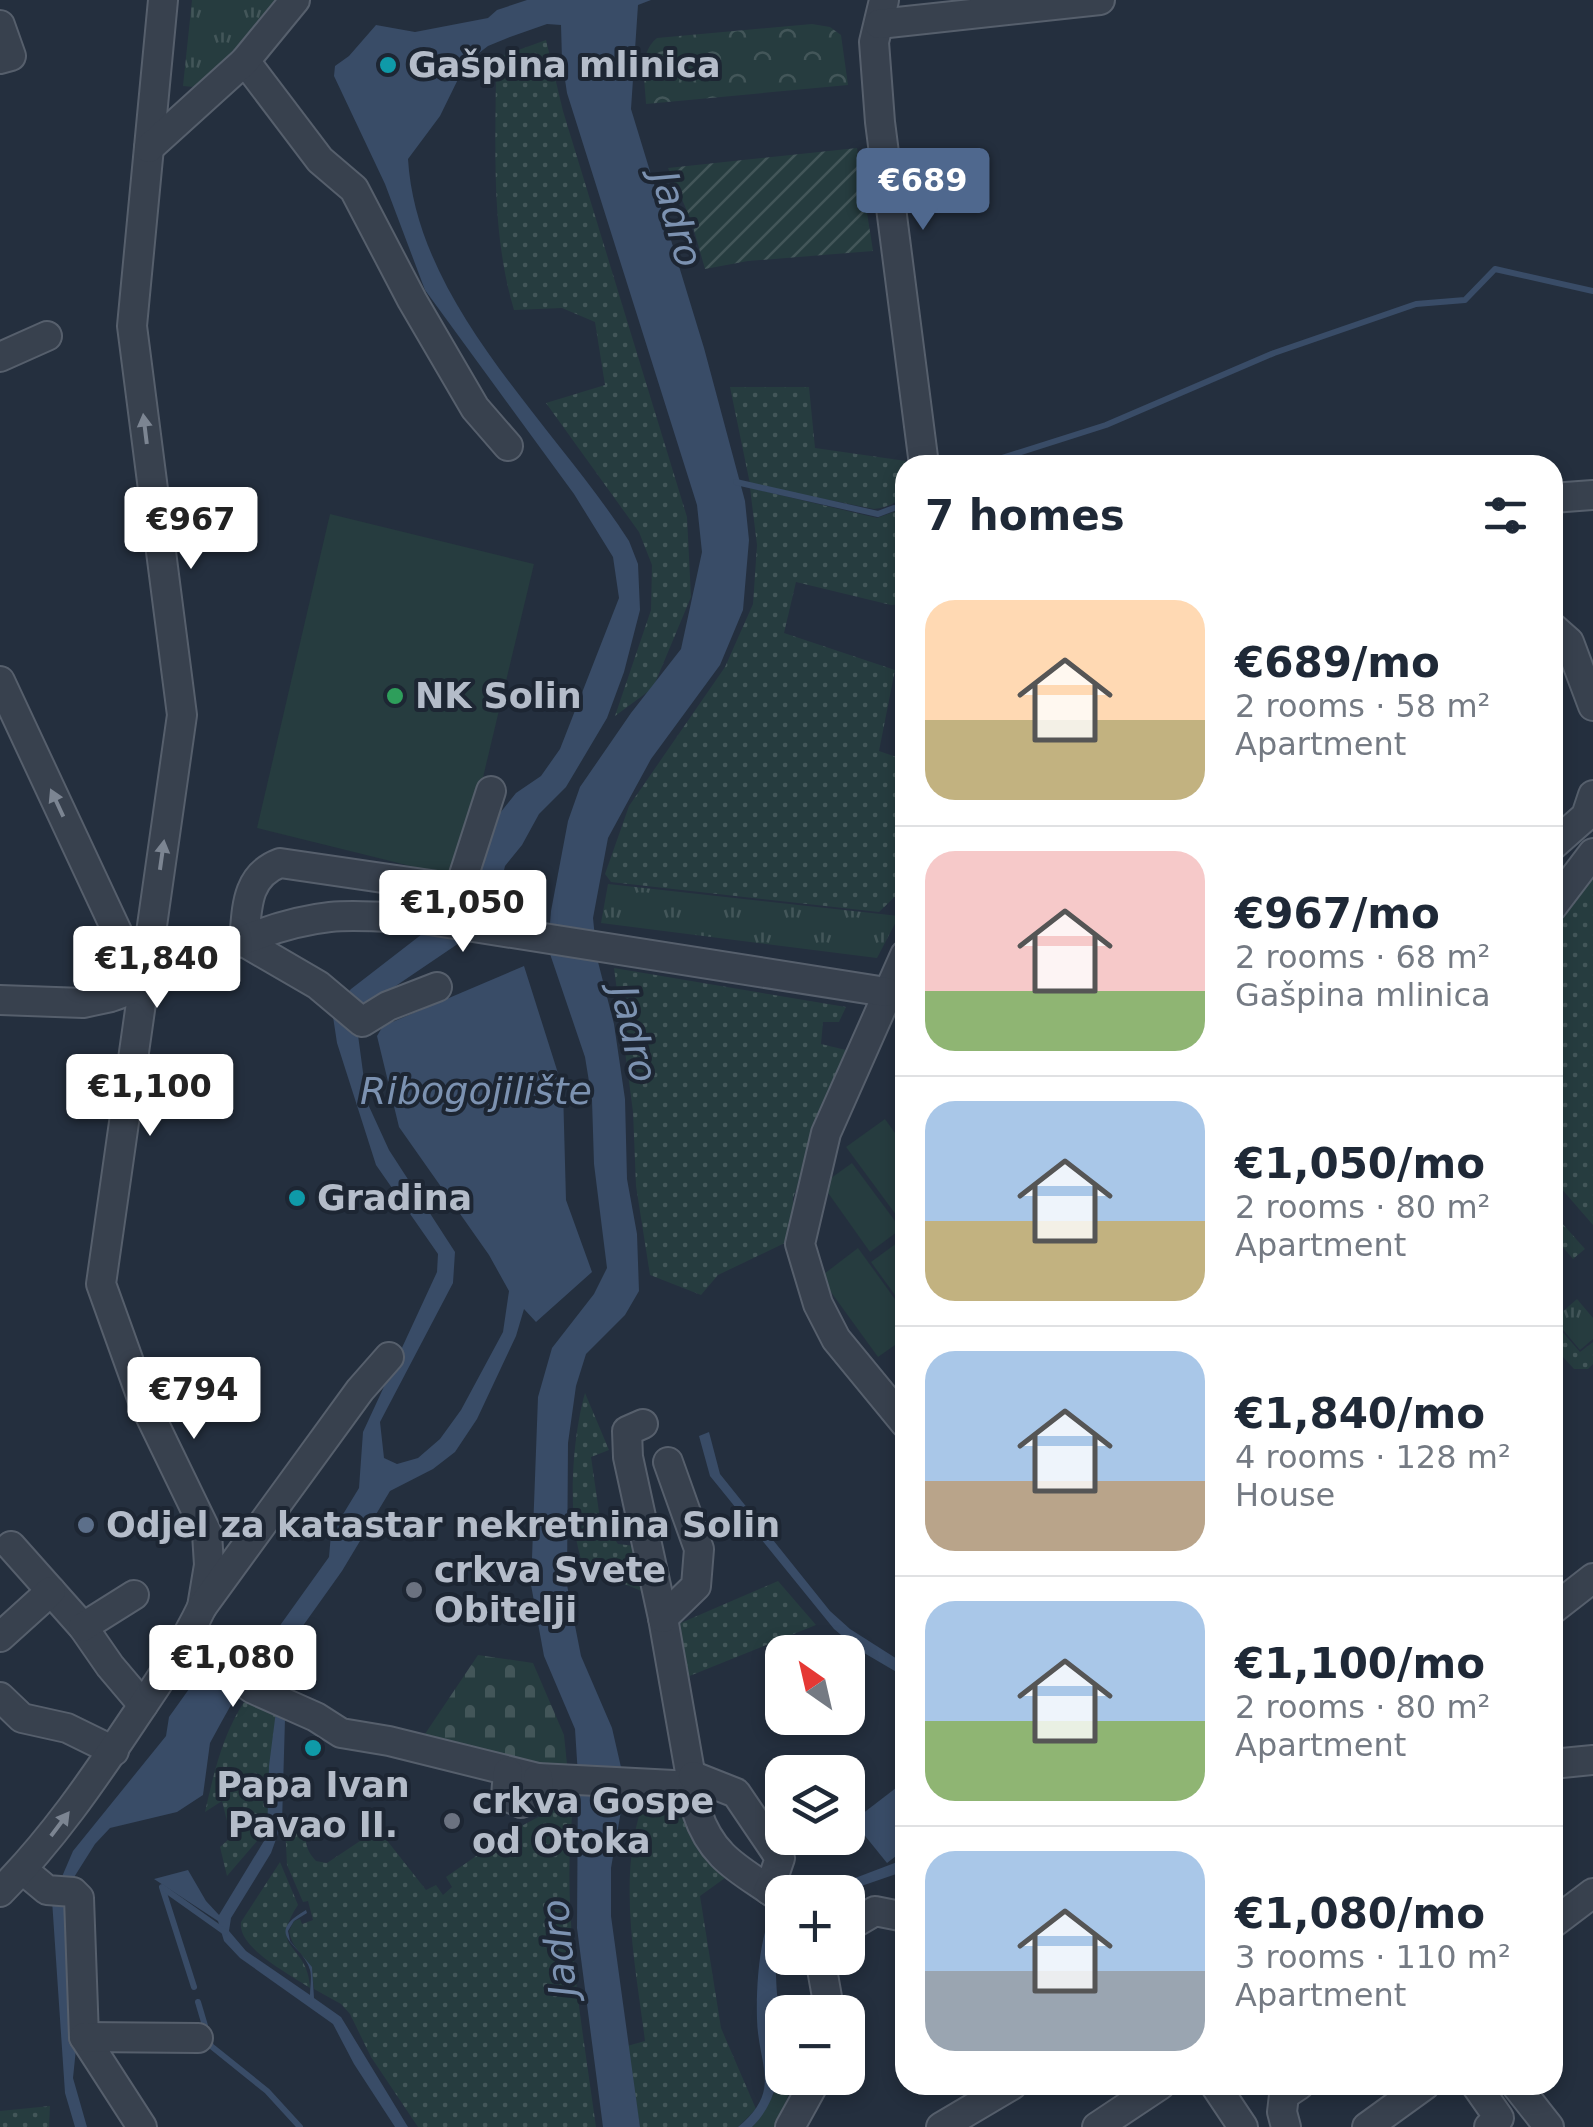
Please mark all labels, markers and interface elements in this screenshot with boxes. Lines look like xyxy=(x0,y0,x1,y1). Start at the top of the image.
place label: Gašpina mlinica xyxy=(408,45,721,85)
marker: Gašpina mlinica xyxy=(377,54,399,76)
pin: €689 xyxy=(864,148,982,233)
water label: Jadro xyxy=(640,159,712,272)
text: €689 xyxy=(878,161,968,199)
one-way arrow xyxy=(136,413,152,444)
pin: €967 xyxy=(132,487,250,572)
icon: filters xyxy=(1478,488,1533,543)
text: 7 homes xyxy=(925,491,1125,540)
text: €967 xyxy=(146,500,236,538)
text: €689/mo xyxy=(1235,638,1440,687)
icon: home xyxy=(1005,640,1125,760)
place label: NK Solin xyxy=(415,676,582,716)
marker: NK Solin xyxy=(384,685,406,707)
text: 2 rooms · 58 m² xyxy=(1235,687,1490,725)
text: Apartment xyxy=(1235,725,1406,763)
one-way arrow xyxy=(49,788,65,817)
one-way arrow xyxy=(154,839,170,870)
pin: €1,050 xyxy=(382,870,544,955)
text: €1,050 xyxy=(401,883,525,921)
text: €967/mo xyxy=(1235,889,1440,938)
icon: home xyxy=(1005,891,1125,1011)
pin: €1,840 xyxy=(76,926,238,1011)
text: 2 rooms · 68 m² xyxy=(1235,938,1490,976)
text: €1,840 xyxy=(95,939,219,977)
water label: Jadro xyxy=(600,975,666,1086)
text: Gašpina mlinica xyxy=(1235,976,1491,1014)
pin: €1,100 xyxy=(69,1054,231,1139)
text: €1,100 xyxy=(88,1067,212,1105)
water label: Ribogojilište xyxy=(360,1069,592,1113)
text: €1,050/mo xyxy=(1235,1139,1485,1188)
icon: home xyxy=(1005,1141,1125,1261)
place label: Gradina xyxy=(317,1178,472,1218)
marker: Gradina xyxy=(286,1187,308,1209)
text: 2 rooms · 80 m² xyxy=(1235,1188,1490,1226)
text: Apartment xyxy=(1235,1226,1406,1264)
pin: €794 xyxy=(135,1357,253,1442)
text: €794 xyxy=(149,1370,239,1408)
text: €1,840/mo xyxy=(1235,1389,1485,1438)
icon: home xyxy=(1005,1391,1125,1511)
text: 4 rooms · 128 m² xyxy=(1235,1438,1511,1476)
text: House xyxy=(1235,1476,1335,1514)
place label: Odjel za katastar nekretnina Solin xyxy=(106,1505,780,1545)
marker: Odjel za katastar nekretnina Solin xyxy=(75,1514,97,1536)
place label: crkva Svete Obitelji xyxy=(434,1550,666,1630)
marker: crkva Svete Obitelji xyxy=(403,1579,425,1601)
pin: €1,080 xyxy=(152,1625,314,1710)
north arrow xyxy=(765,1635,865,1735)
map controls xyxy=(765,1635,865,2095)
text: €1,080 xyxy=(171,1638,295,1676)
text: €1,100/mo xyxy=(1235,1639,1485,1688)
icon: home xyxy=(1005,1641,1125,1761)
text: 2 rooms · 80 m² xyxy=(1235,1688,1490,1726)
text: Apartment xyxy=(1235,1726,1406,1764)
marker: Papa Ivan Pavao II. xyxy=(302,1737,324,1759)
button: layers xyxy=(765,1755,865,1855)
place label: Papa Ivan Pavao II. xyxy=(216,1765,410,1845)
place label: crkva Gospe od Otoka xyxy=(472,1781,714,1861)
marker: crkva Gospe od Otoka xyxy=(441,1810,463,1832)
one-way arrow xyxy=(49,1811,69,1837)
button: + xyxy=(765,1875,865,1975)
text: €1,080/mo xyxy=(1235,1889,1485,1938)
icon: home xyxy=(1005,1891,1125,2011)
water label: Jadro xyxy=(533,1898,586,2005)
text: 3 rooms · 110 m² xyxy=(1235,1938,1511,1976)
text: Apartment xyxy=(1235,1976,1406,2014)
button: − xyxy=(765,1995,865,2095)

